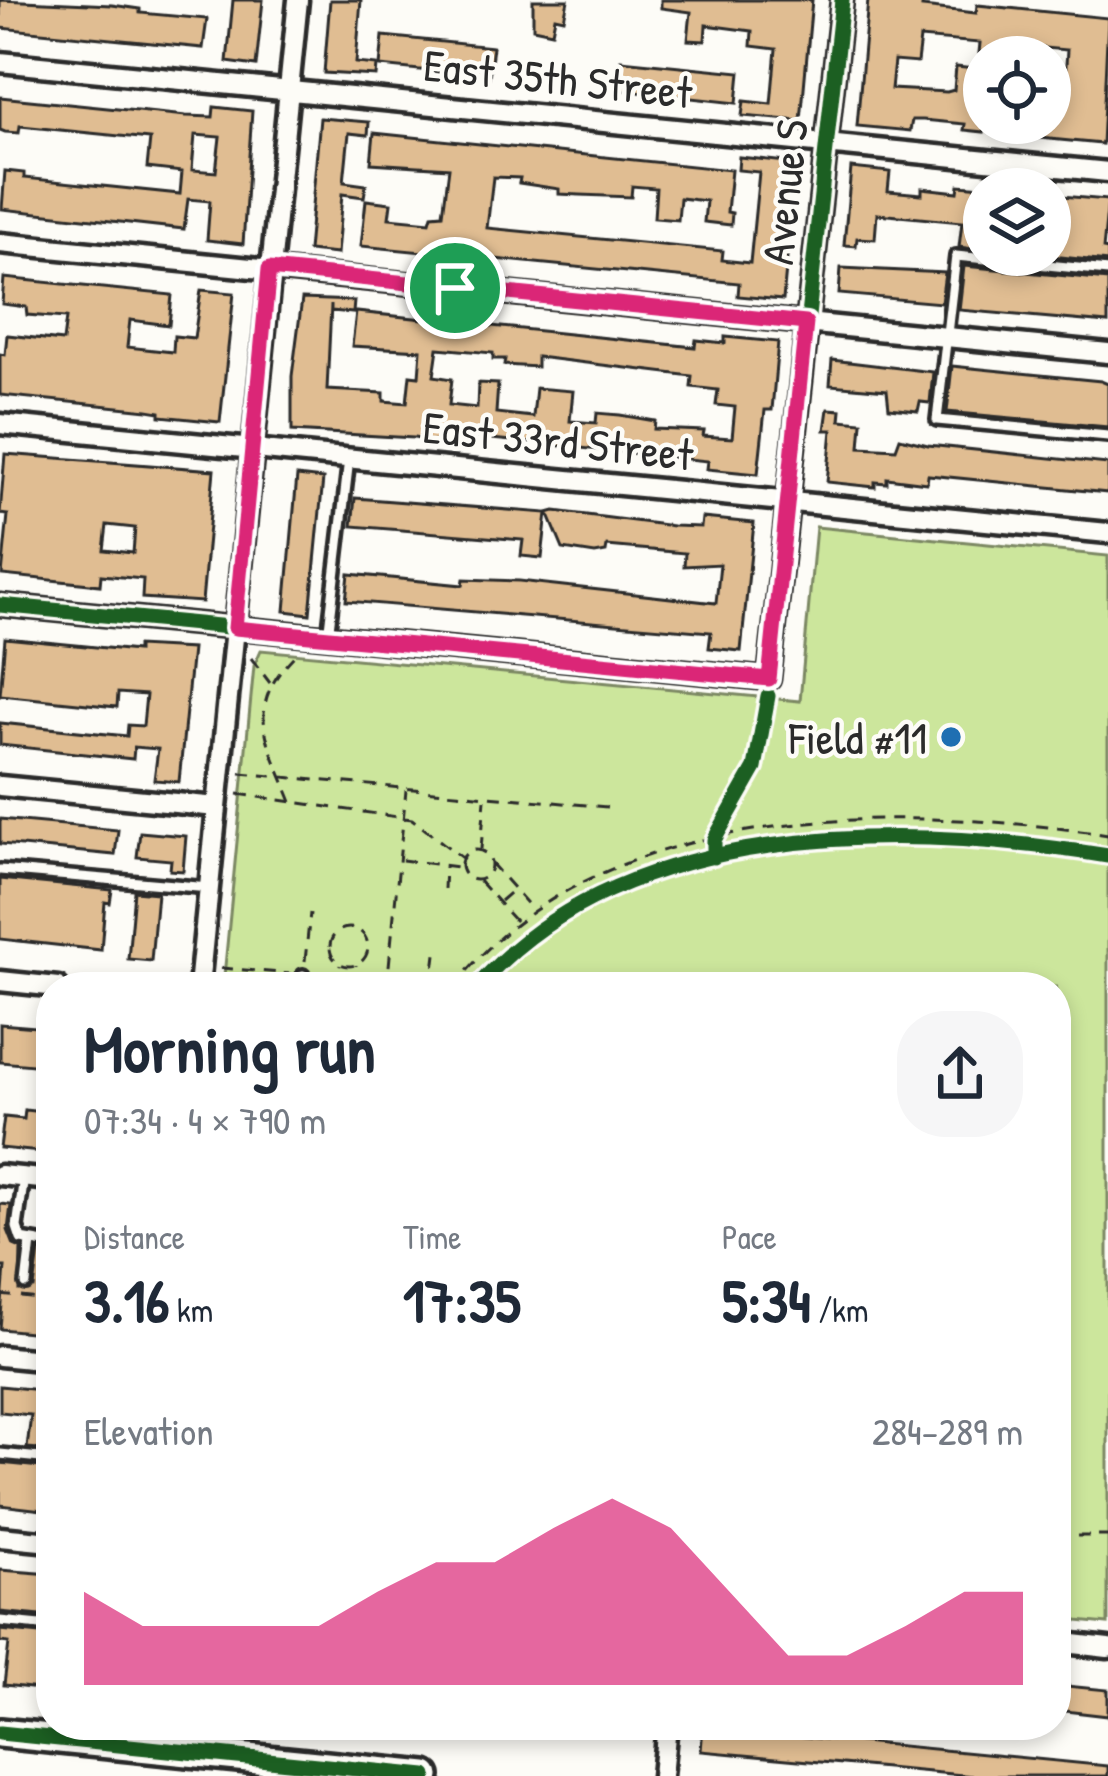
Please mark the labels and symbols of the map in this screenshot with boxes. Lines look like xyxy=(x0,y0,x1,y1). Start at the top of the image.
street label: East 35th Street xyxy=(421,34,696,122)
street label: Avenue S xyxy=(746,117,822,267)
pin xyxy=(404,237,506,339)
street label: East 33rd Street xyxy=(420,396,696,485)
place label: Field #11 xyxy=(788,707,927,768)
marker: Field #11 xyxy=(938,724,964,750)

